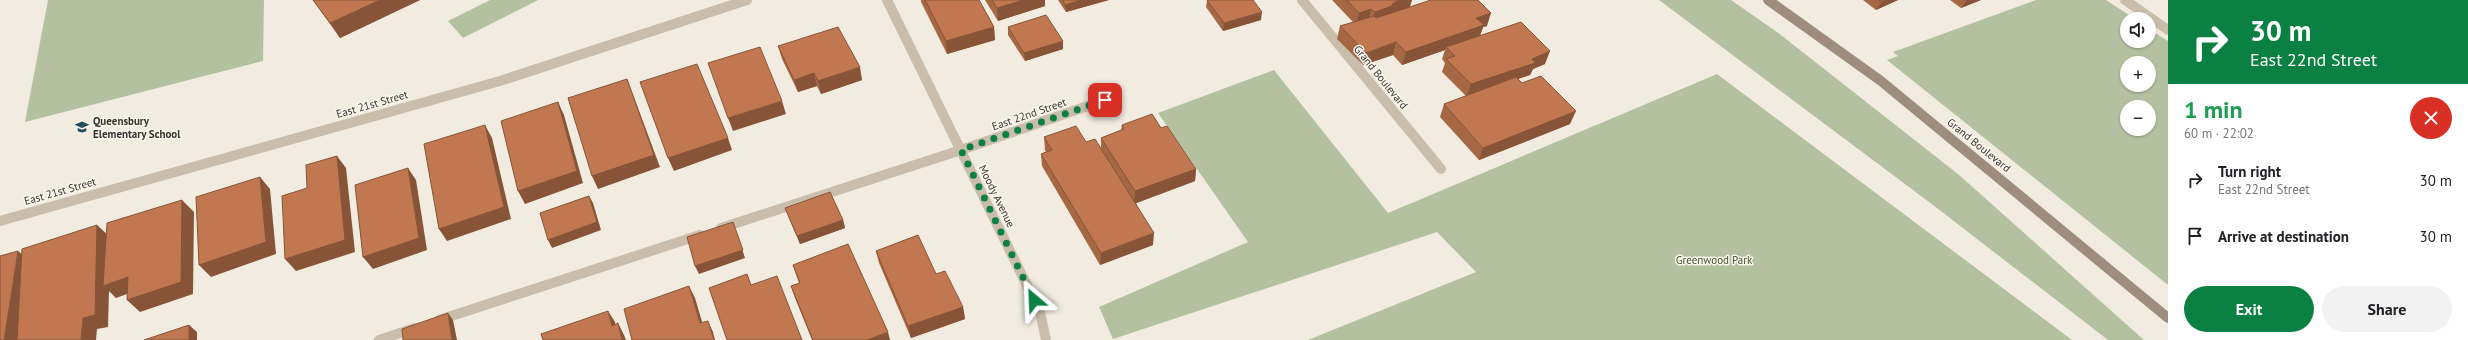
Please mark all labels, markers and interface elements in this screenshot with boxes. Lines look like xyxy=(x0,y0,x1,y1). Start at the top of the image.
map controls xyxy=(2120,12,2156,136)
button: sound xyxy=(2120,12,2156,48)
text: 30 m xyxy=(2250,12,2311,49)
icon: right xyxy=(2184,16,2236,68)
street label: Grand Boulevard xyxy=(1351,42,1411,112)
text: East 22nd Street xyxy=(2250,48,2377,71)
button: + xyxy=(2120,56,2156,92)
pin xyxy=(1088,83,1122,117)
street label: East 21st Street xyxy=(334,87,410,121)
icon: arrive xyxy=(1094,89,1116,111)
text: 1 min xyxy=(2184,94,2243,125)
street label: East 22nd Street xyxy=(990,95,1068,133)
button: close xyxy=(2410,97,2452,139)
button: − xyxy=(2120,100,2156,136)
place label: Queensbury Elementary School xyxy=(93,114,181,141)
street label: Grand Boulevard xyxy=(1944,115,2014,175)
school or university icon: Queensbury Elementary School xyxy=(74,119,90,135)
text: 60 m · 22:02 xyxy=(2184,125,2254,142)
street label: Moody Avenue xyxy=(976,162,1018,230)
text: Turn right xyxy=(2218,162,2281,181)
icon: right xyxy=(2184,169,2206,191)
text: 30 m xyxy=(2419,171,2452,190)
street label: East 21st Street xyxy=(22,174,98,208)
text: East 22nd Street xyxy=(2218,181,2310,198)
icon: arrive xyxy=(2184,225,2206,247)
text: Arrive at destination xyxy=(2218,227,2349,246)
text: 30 m xyxy=(2419,227,2452,246)
park label: Greenwood Park xyxy=(1676,253,1753,267)
position arrow xyxy=(1013,279,1055,321)
button: Exit xyxy=(2184,286,2314,332)
button: Share xyxy=(2322,286,2452,332)

